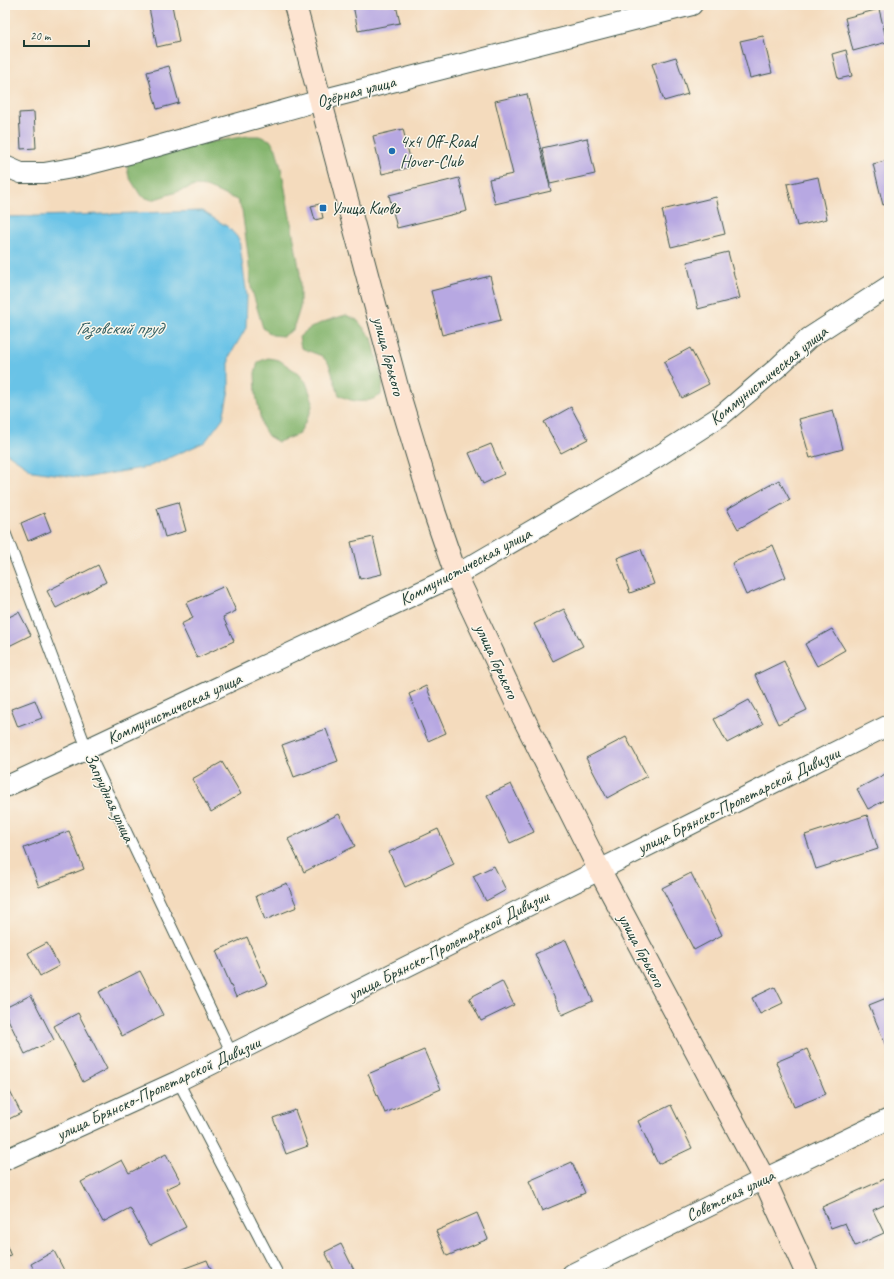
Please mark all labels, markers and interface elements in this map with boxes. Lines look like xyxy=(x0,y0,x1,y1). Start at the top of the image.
scale bar xyxy=(24,22,89,48)
text: 20 m xyxy=(30,28,52,44)
street label: Озёрная улица xyxy=(315,71,399,113)
place label: 4x4 Off-Road Hover-Club xyxy=(400,131,478,172)
marker: 4x4 Off-Road Hover-Club xyxy=(387,146,397,156)
place label: Улица Киово xyxy=(331,198,401,219)
marker: Улица Киово xyxy=(318,203,328,213)
street label: улица Горького xyxy=(368,314,409,399)
water label: Газовский пруд xyxy=(76,317,166,340)
street label: Коммунистическая улица xyxy=(705,320,833,430)
street label: Коммунистическая улица xyxy=(396,522,536,610)
street label: улица Горького xyxy=(470,619,524,703)
street label: Коммунистическая улица xyxy=(103,667,246,749)
street label: улица Брянско-Пролетарской Дивизии xyxy=(633,742,845,860)
street label: Запрудная улица xyxy=(80,749,140,847)
street label: улица Брянско-Пролетарской Дивизии xyxy=(344,885,554,1007)
street label: улица Горького xyxy=(613,909,670,992)
street label: улица Брянско-Пролетарской Дивизии xyxy=(52,1031,265,1146)
street label: Советская улица xyxy=(683,1164,779,1226)

